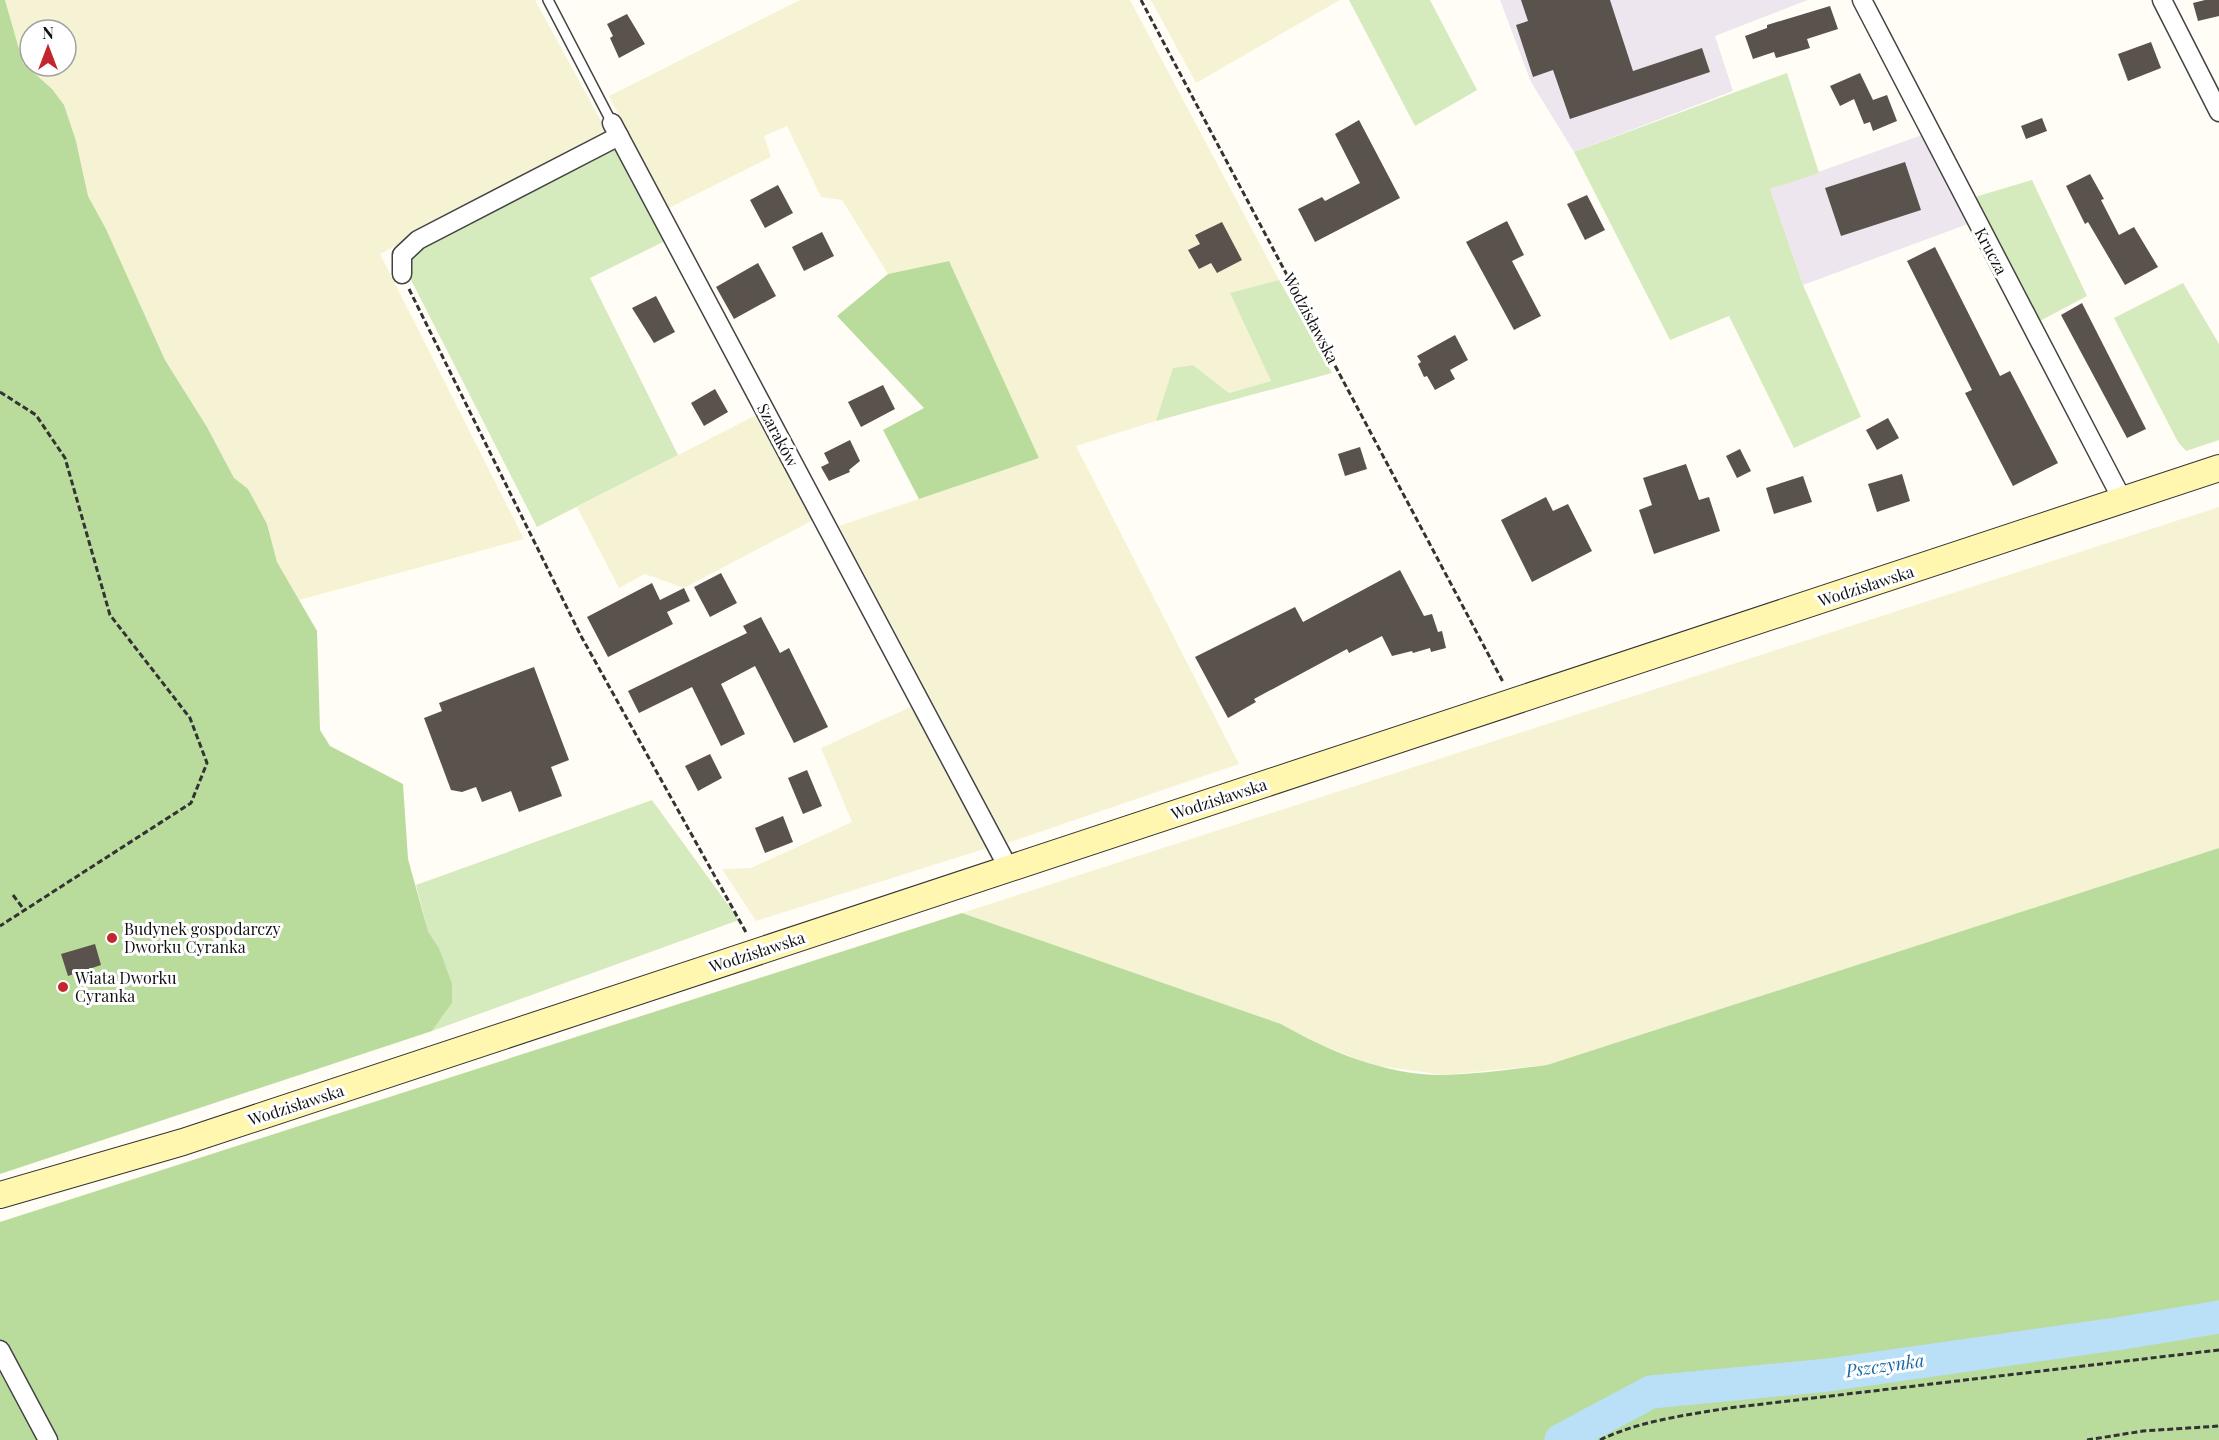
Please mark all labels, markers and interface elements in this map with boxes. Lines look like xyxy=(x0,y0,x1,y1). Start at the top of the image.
north arrow xyxy=(18,18,78,78)
text: N xyxy=(42,22,54,43)
street label: Krucza xyxy=(1970,224,2013,278)
street label: Wodzisławska xyxy=(1278,268,1344,367)
street label: Szaraków xyxy=(753,400,804,471)
street label: Wodzisławska xyxy=(1814,560,1916,611)
street label: Wodzisławska xyxy=(1167,773,1269,824)
place label: Budynek gospodarczy Dworku Cyranka xyxy=(124,918,281,957)
street label: Wodzisławska xyxy=(705,926,807,977)
marker: Budynek gospodarczy Dworku Cyranka xyxy=(105,931,119,945)
place label: Wiata Dworku Cyranka xyxy=(74,967,177,1006)
marker: Wiata Dworku Cyranka xyxy=(56,980,70,994)
street label: Wodzisławska xyxy=(244,1079,346,1130)
water label: Pszczynka xyxy=(1843,1348,1926,1383)

